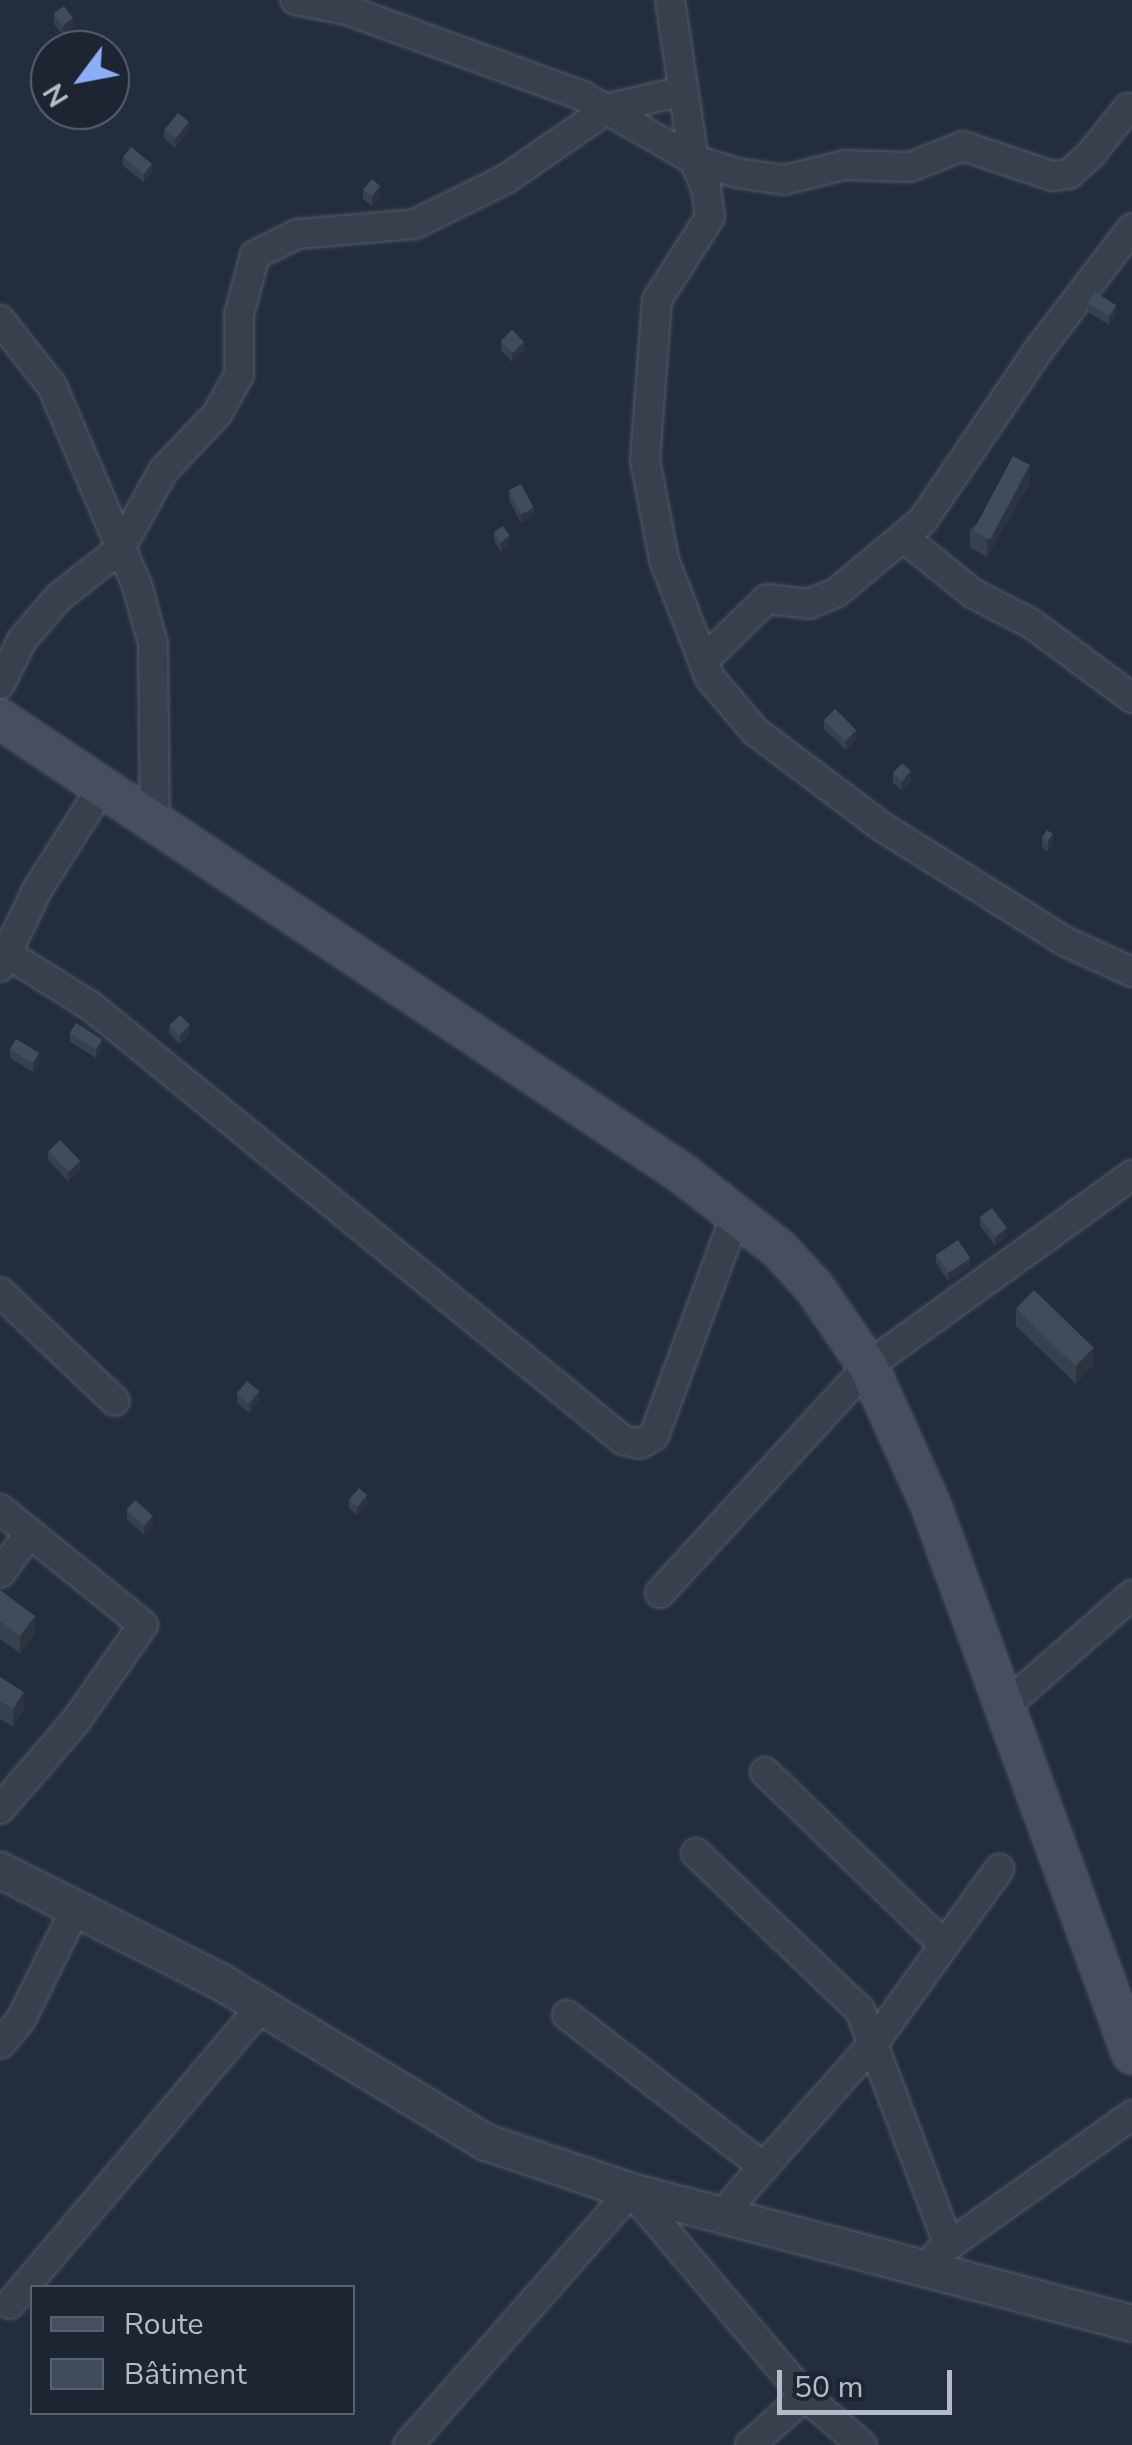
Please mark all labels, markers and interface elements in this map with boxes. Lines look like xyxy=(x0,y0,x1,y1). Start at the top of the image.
north arrow xyxy=(30,30,130,130)
text: N xyxy=(35,76,78,114)
legend xyxy=(30,2285,355,2415)
text: Route xyxy=(124,2304,204,2345)
scale bar xyxy=(782,2350,957,2412)
text: Bâtiment xyxy=(124,2354,247,2395)
text: 50 m xyxy=(794,2367,863,2408)

